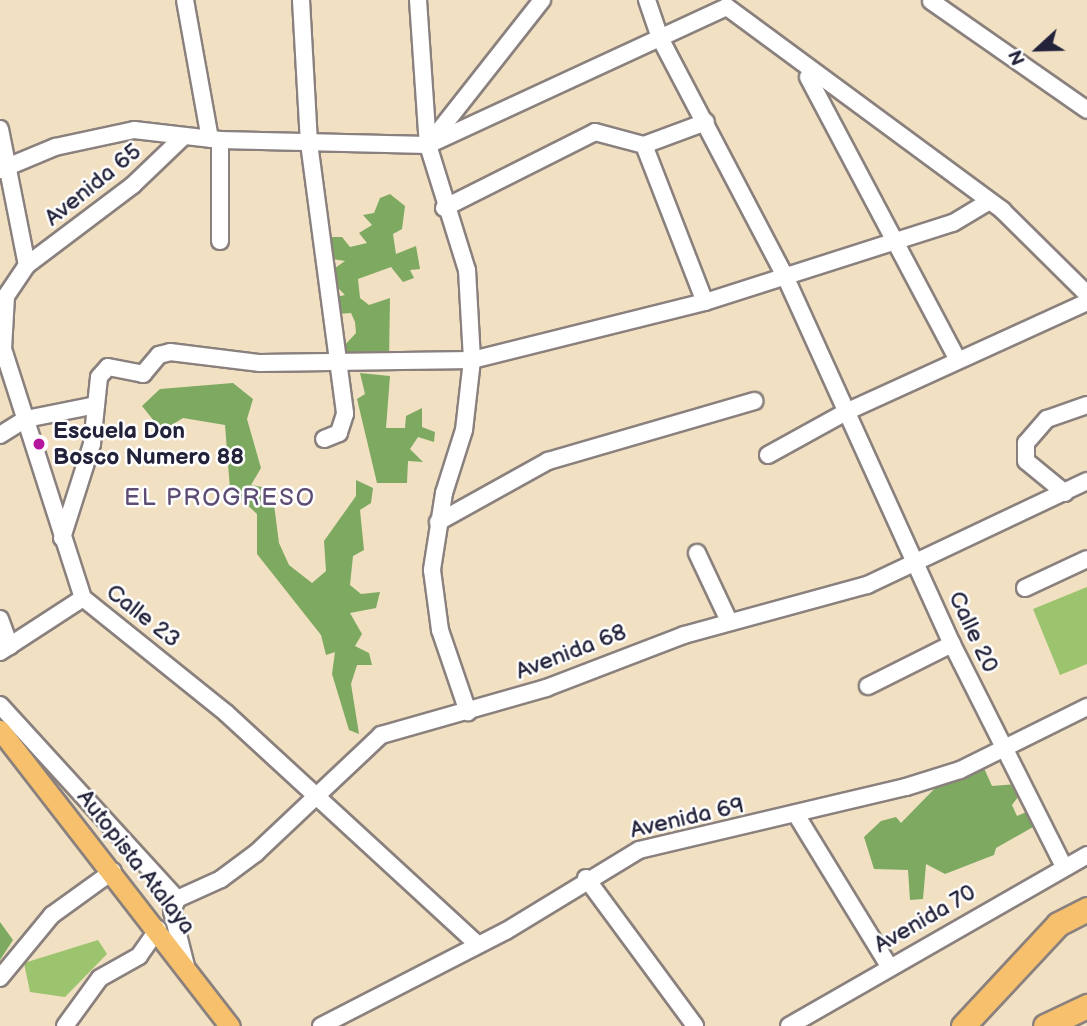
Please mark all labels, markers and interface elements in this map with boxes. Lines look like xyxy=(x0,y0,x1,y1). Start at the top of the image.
north arrow xyxy=(1003,14,1073,84)
text: N xyxy=(1005,46,1031,68)
street label: Avenida 65 xyxy=(39,138,147,232)
place label: Escuela Don Bosco Numero 88 xyxy=(53,417,244,471)
marker: Escuela Don Bosco Numero 88 xyxy=(31,436,47,452)
district label: EL PROGRESO xyxy=(125,484,315,512)
street label: Calle 23 xyxy=(100,578,186,654)
street label: Calle 20 xyxy=(942,587,1004,677)
street label: Avenida 68 xyxy=(512,618,630,686)
street label: Autopista Atalaya xyxy=(71,784,201,940)
street label: Avenida 69 xyxy=(627,792,747,844)
street label: Avenida 70 xyxy=(869,879,981,959)

